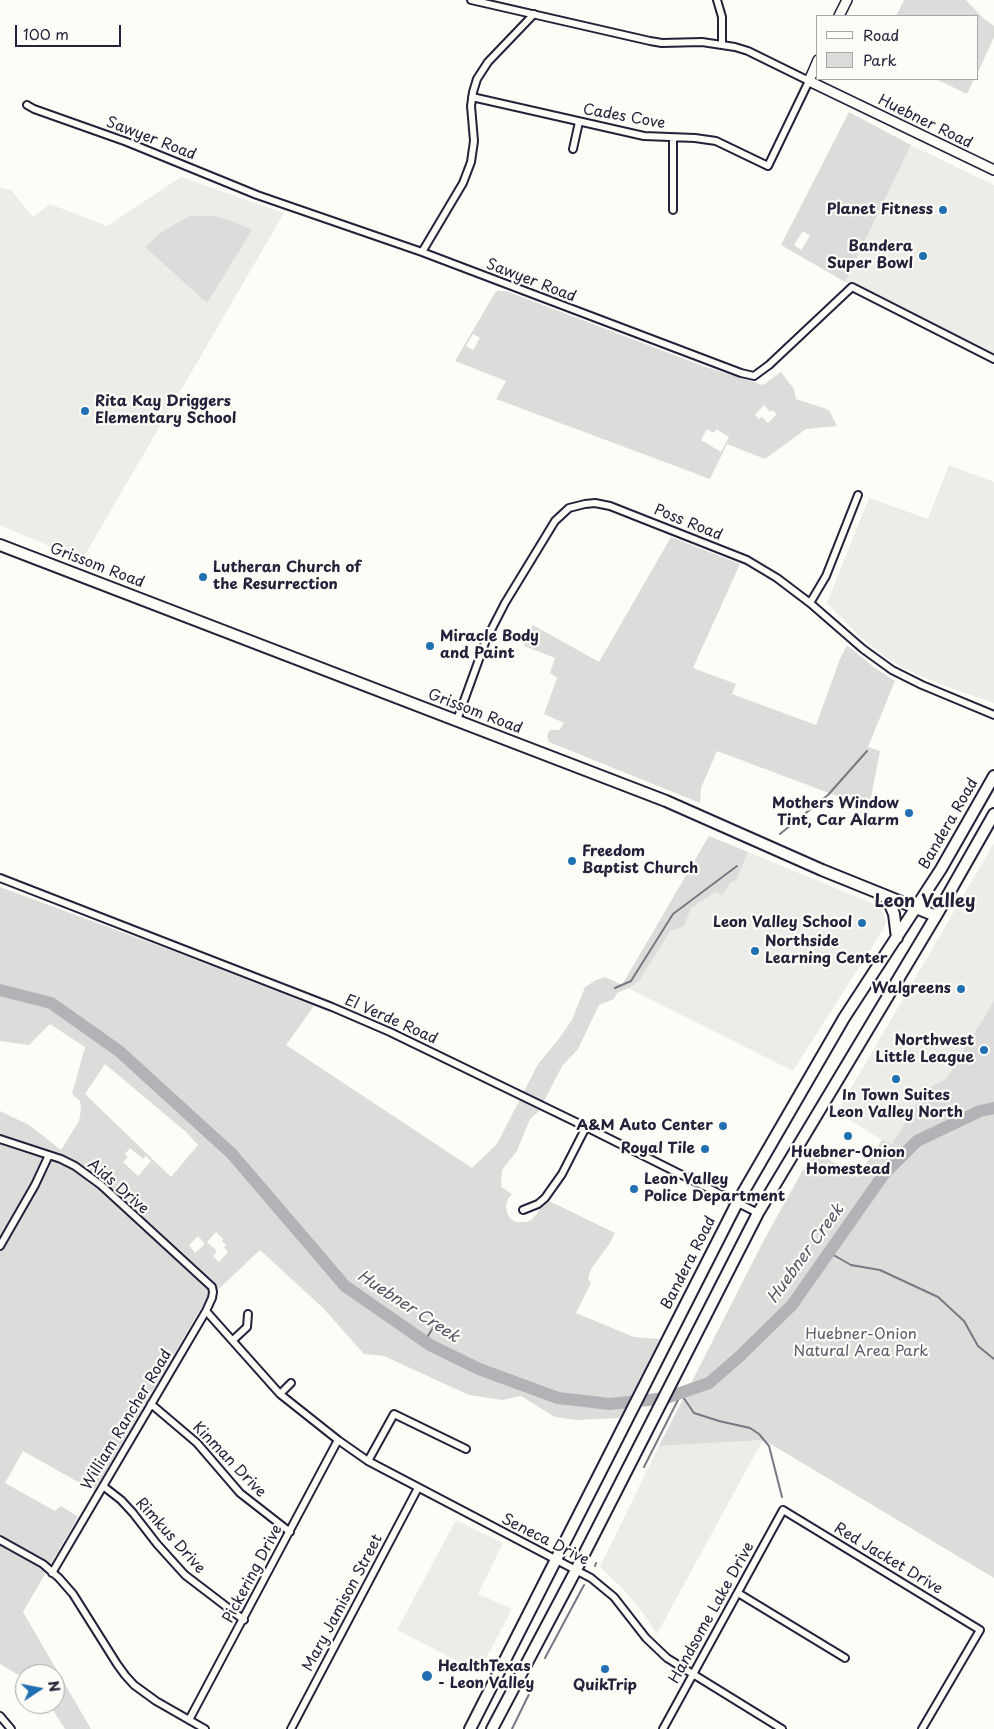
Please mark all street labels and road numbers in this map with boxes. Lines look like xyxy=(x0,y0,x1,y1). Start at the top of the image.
street label: Huebner Road xyxy=(875,91,975,153)
street label: Cades Cove xyxy=(581,101,667,133)
street label: Sawyer Road xyxy=(104,114,198,164)
street label: Sawyer Road xyxy=(484,256,578,306)
street label: Poss Road xyxy=(651,501,725,545)
street label: Grissom Road xyxy=(47,540,147,592)
street label: Grissom Road xyxy=(425,686,525,738)
street label: Bandera Road xyxy=(916,775,982,873)
street label: El Verde Road xyxy=(342,992,440,1048)
street label: Aids Drive xyxy=(84,1156,152,1218)
street label: Bandera Road xyxy=(658,1214,720,1312)
street label: William Rancher Road xyxy=(78,1347,176,1493)
street label: Kinman Drive xyxy=(189,1419,269,1501)
street label: Rimkus Drive xyxy=(131,1494,209,1578)
street label: Seneca Drive xyxy=(498,1510,592,1570)
street label: Red Jacket Drive xyxy=(830,1519,946,1599)
street label: Pickering Drive xyxy=(220,1522,286,1626)
street label: Mary Jamison Street xyxy=(299,1532,387,1674)
street label: Handsome Lake Drive xyxy=(666,1539,758,1687)

